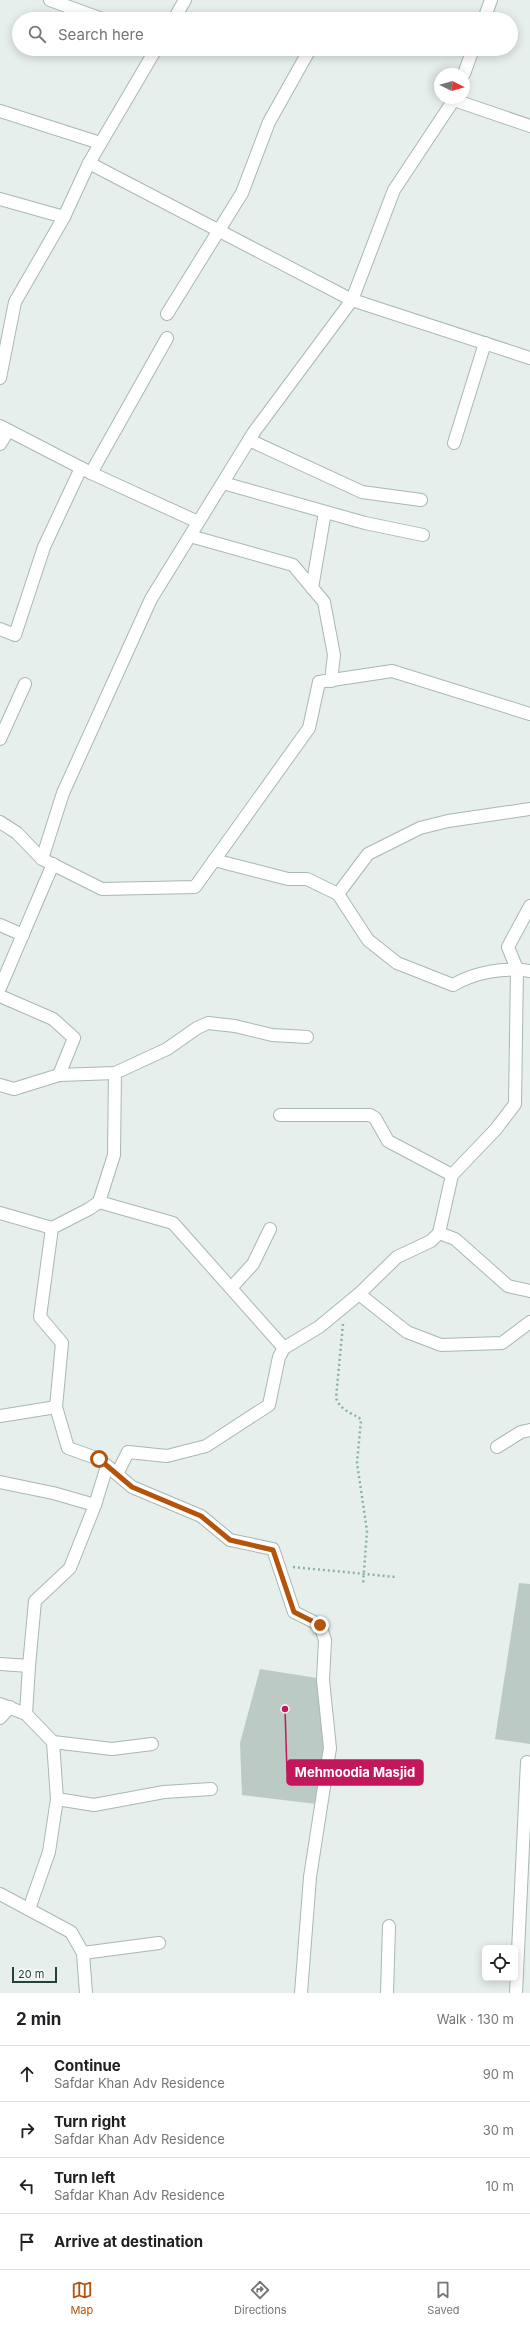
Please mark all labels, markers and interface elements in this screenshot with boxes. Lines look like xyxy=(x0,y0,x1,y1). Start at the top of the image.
search box xyxy=(12,12,518,56)
icon: search xyxy=(26,23,48,45)
text: Search here xyxy=(58,25,144,44)
north arrow xyxy=(434,68,470,104)
route start xyxy=(90,1450,108,1468)
route end xyxy=(311,1616,329,1634)
callout: Mehmoodia Masjid xyxy=(287,1760,423,1785)
text: Mehmoodia Masjid xyxy=(295,1764,415,1780)
map controls xyxy=(482,1945,518,1981)
button: locate xyxy=(482,1945,518,1981)
scale bar xyxy=(12,1965,57,1984)
text: 20 m xyxy=(18,1967,44,1981)
text: 2 min xyxy=(16,2009,61,2029)
text: Walk · 130 m xyxy=(437,2011,514,2027)
text: Continue xyxy=(54,2056,121,2075)
icon: ahead xyxy=(16,2063,38,2085)
text: 90 m xyxy=(483,2066,514,2082)
text: Safdar Khan Adv Residence xyxy=(54,2075,225,2091)
text: Turn right xyxy=(54,2112,126,2131)
icon: right xyxy=(16,2119,38,2141)
text: 30 m xyxy=(483,2122,514,2138)
text: Safdar Khan Adv Residence xyxy=(54,2131,225,2147)
text: Turn left xyxy=(54,2168,115,2187)
icon: left xyxy=(16,2175,38,2197)
text: 10 m xyxy=(485,2178,514,2194)
text: Safdar Khan Adv Residence xyxy=(54,2187,225,2203)
icon: arrive xyxy=(16,2231,38,2253)
text: Arrive at destination xyxy=(54,2232,203,2251)
tab: Map xyxy=(70,2279,93,2317)
tab: Directions xyxy=(234,2279,287,2317)
tab: Saved xyxy=(427,2279,460,2317)

